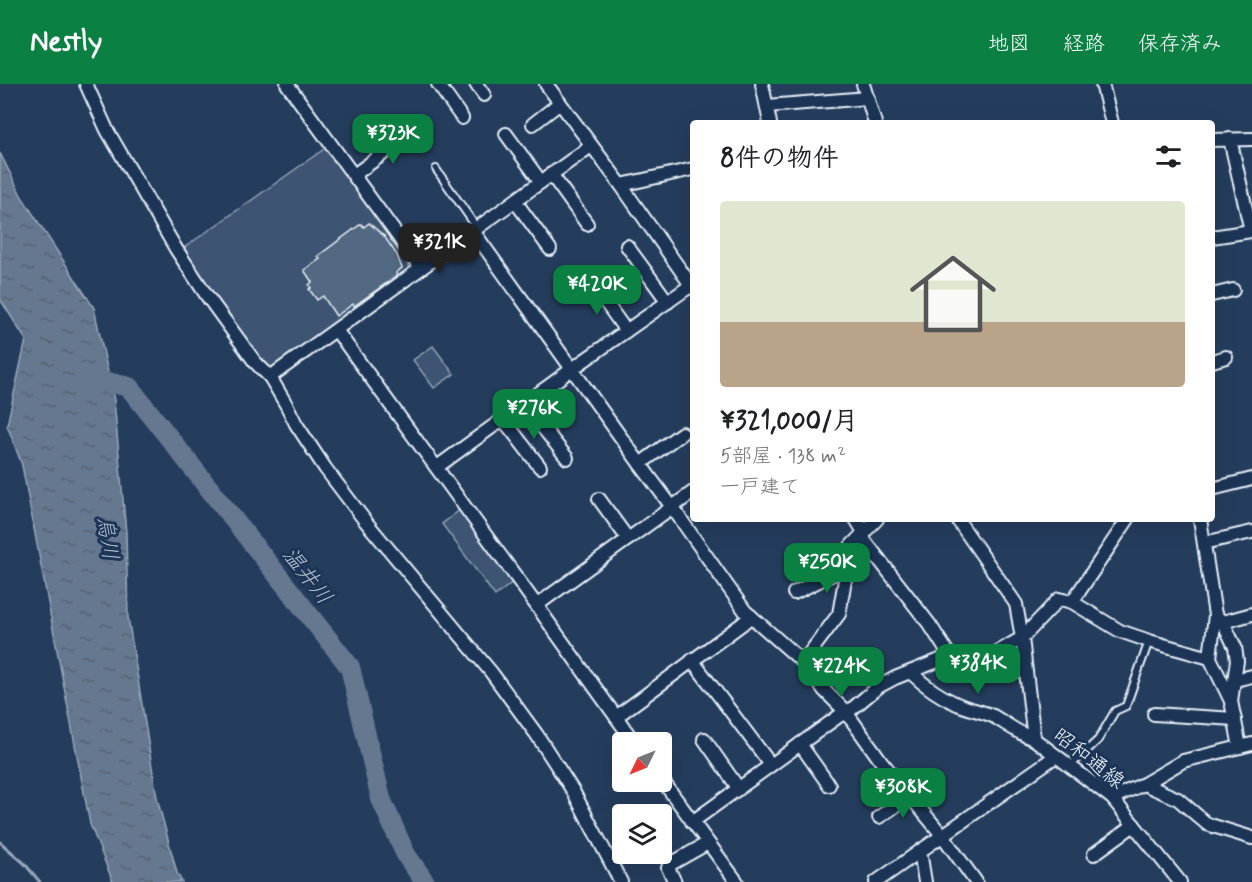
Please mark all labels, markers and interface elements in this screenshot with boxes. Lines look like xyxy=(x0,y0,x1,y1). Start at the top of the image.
text: Nestly xyxy=(30,24,102,61)
text: 地図 xyxy=(988,30,1030,58)
text: 経路 xyxy=(1063,30,1105,58)
text: 保存済み xyxy=(1138,30,1222,58)
pin: ¥323K xyxy=(351,114,435,165)
text: ¥323K xyxy=(366,120,420,147)
icon: filters xyxy=(1152,140,1185,173)
text: 8件の物件 xyxy=(720,142,839,176)
pin: ¥321K xyxy=(397,223,481,274)
text: ¥321K xyxy=(412,229,466,256)
icon: home xyxy=(899,240,1007,348)
pin: ¥420K xyxy=(555,265,639,316)
text: ¥420K xyxy=(567,271,627,298)
pin: ¥276K xyxy=(492,389,576,440)
text: ¥276K xyxy=(507,395,561,422)
text: ¥321,000/月 xyxy=(720,405,859,439)
text: 5部屋 · 138 m² xyxy=(720,443,846,470)
text: 一戸建て xyxy=(720,474,800,501)
water label: 烏川 xyxy=(90,515,124,562)
water label: 温井川 xyxy=(275,542,338,611)
pin: ¥250K xyxy=(785,543,869,594)
text: ¥250K xyxy=(798,549,856,576)
pin: ¥384K xyxy=(936,644,1020,695)
pin: ¥224K xyxy=(799,647,883,698)
text: ¥384K xyxy=(949,650,1007,677)
text: ¥224K xyxy=(812,653,870,680)
street label: 昭和通線 xyxy=(1047,722,1130,796)
north arrow xyxy=(612,732,672,792)
map controls xyxy=(612,732,672,864)
pin: ¥308K xyxy=(861,768,945,819)
text: ¥308K xyxy=(875,774,931,801)
button: layers xyxy=(612,804,672,864)

